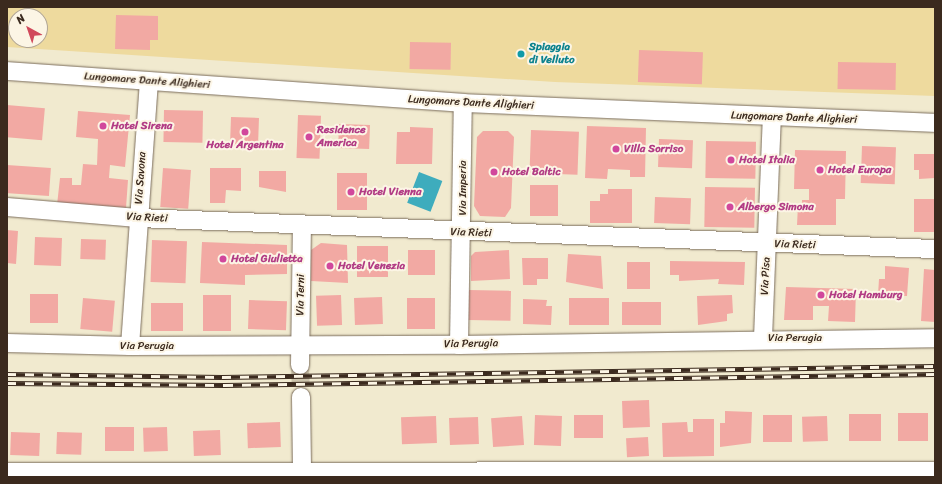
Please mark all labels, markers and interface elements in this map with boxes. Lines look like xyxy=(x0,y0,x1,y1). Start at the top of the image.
north arrow xyxy=(8,8,48,48)
text: N xyxy=(12,9,30,29)
place label: Spiaggia di Velluto xyxy=(529,41,574,67)
marker: Spiaggia di Velluto xyxy=(516,49,526,59)
street label: Lungomare Dante Alighieri xyxy=(83,70,211,92)
street label: Lungomare Dante Alighieri xyxy=(407,93,535,113)
street label: Lungomare Dante Alighieri xyxy=(730,109,858,127)
place label: Hotel Sirena xyxy=(111,119,172,133)
marker: Hotel Sirena xyxy=(98,121,108,131)
place label: Residence America xyxy=(317,124,366,150)
marker: Hotel Argentina xyxy=(240,127,250,137)
marker: Residence America xyxy=(304,132,314,142)
place label: Hotel Argentina xyxy=(206,138,284,152)
place label: Villa Sorriso xyxy=(624,142,683,156)
marker: Villa Sorriso xyxy=(611,144,621,154)
street label: Via Savona xyxy=(133,151,149,205)
place label: Hotel Italia xyxy=(739,153,795,167)
marker: Hotel Italia xyxy=(726,155,736,165)
street label: Via Imperia xyxy=(456,160,470,216)
place label: Hotel Europa xyxy=(828,163,891,177)
place label: Hotel Baltic xyxy=(502,165,561,179)
marker: Hotel Europa xyxy=(815,165,825,175)
marker: Hotel Baltic xyxy=(489,167,499,177)
place label: Hotel Vienna xyxy=(359,185,421,199)
marker: Hotel Vienna xyxy=(346,187,356,197)
place label: Albergo Simona xyxy=(738,200,814,214)
marker: Albergo Simona xyxy=(725,202,735,212)
street label: Via Rieti xyxy=(126,210,168,226)
street label: Via Rieti xyxy=(450,226,492,240)
street label: Via Rieti xyxy=(774,238,816,252)
place label: Hotel Giulietta xyxy=(231,252,303,266)
marker: Hotel Giulietta xyxy=(218,254,228,264)
street label: Via Pisa xyxy=(758,257,774,295)
place label: Hotel Venezia xyxy=(338,259,405,273)
marker: Hotel Venezia xyxy=(325,261,335,271)
street label: Via Terni xyxy=(294,274,308,316)
place label: Hotel Hamburg xyxy=(829,288,902,302)
marker: Hotel Hamburg xyxy=(816,290,826,300)
street label: Via Perugia xyxy=(768,331,822,345)
street label: Via Perugia xyxy=(443,337,499,351)
street label: Via Perugia xyxy=(120,339,174,353)

